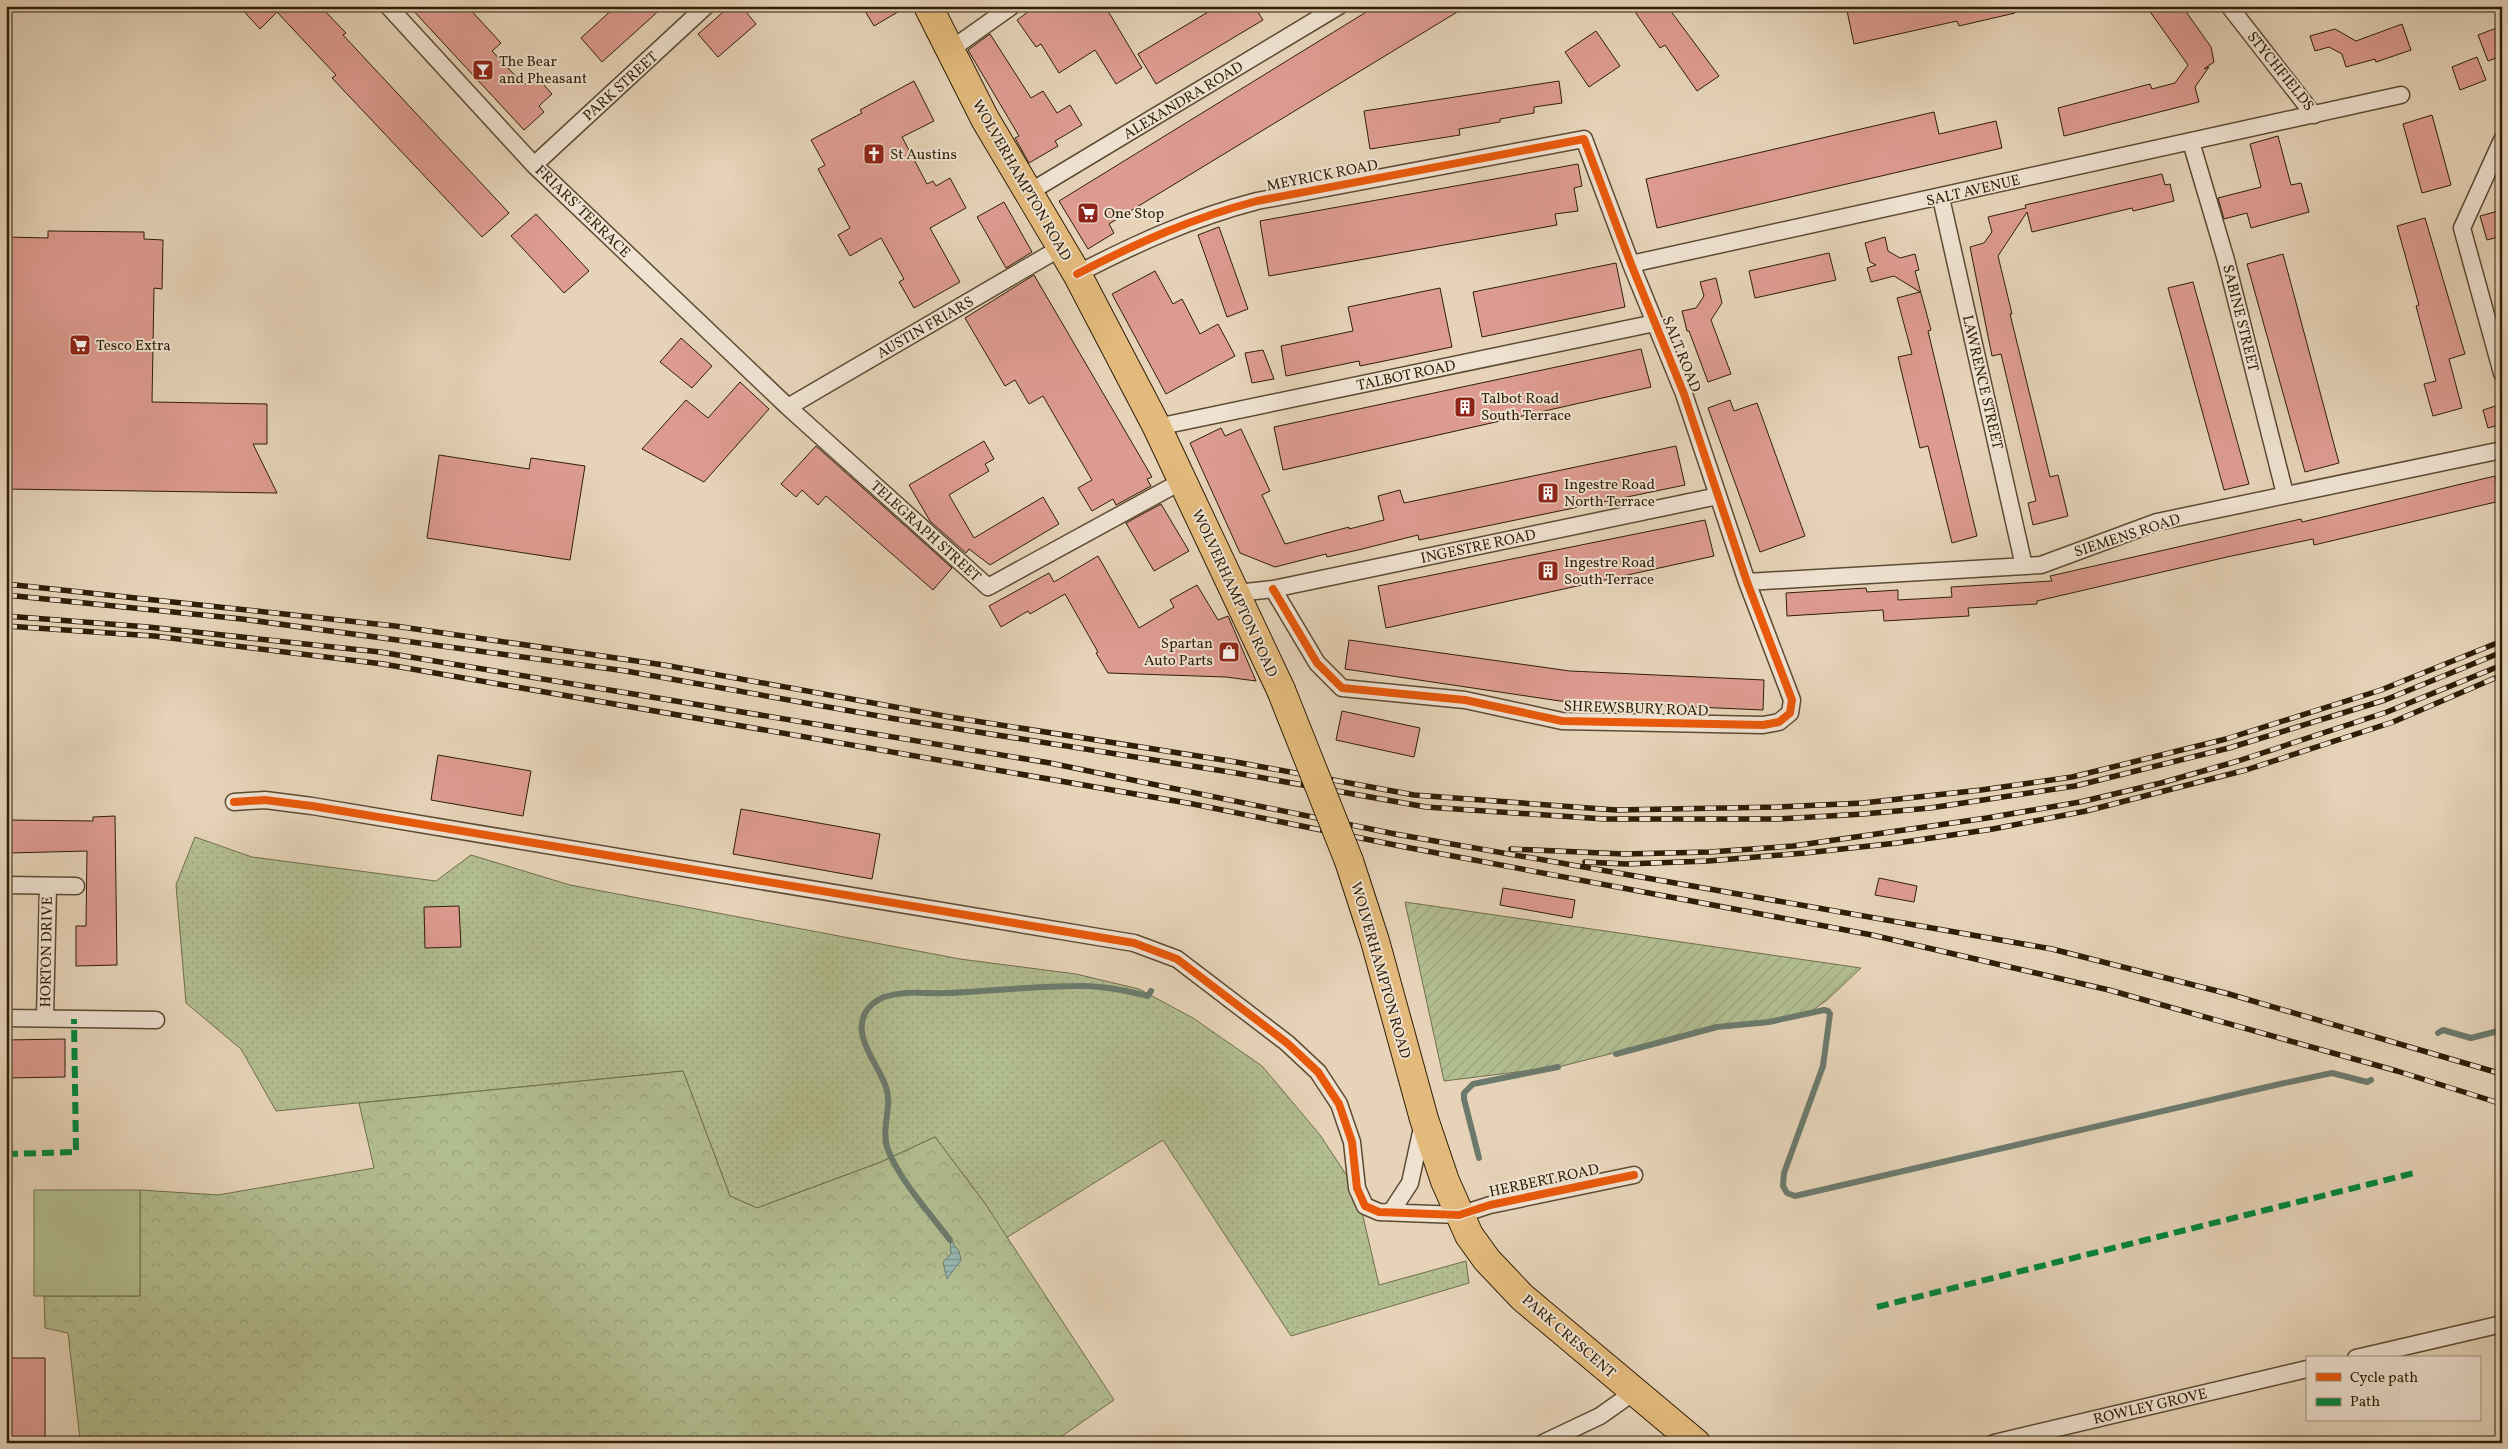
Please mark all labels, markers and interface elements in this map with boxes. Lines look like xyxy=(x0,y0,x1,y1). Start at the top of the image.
street label: STYCHFIELDS xyxy=(2241,28,2318,116)
street label: PARK STREET xyxy=(579,47,663,127)
place label: The Bear and Pheasant xyxy=(499,52,587,90)
street label: ALEXANDRA ROAD xyxy=(1120,57,1248,146)
bar icon: The Bear and Pheasant xyxy=(471,58,495,82)
street label: WOLVERHAMPTON ROAD xyxy=(966,96,1076,265)
church icon: St Austins xyxy=(862,142,886,166)
place label: St Austins xyxy=(890,145,957,166)
street label: MEYRICK ROAD xyxy=(1265,155,1380,198)
street label: FRIARS' TERRACE xyxy=(529,161,634,263)
street label: SALT AVENUE xyxy=(1924,170,2022,212)
supermarket icon: One Stop xyxy=(1076,201,1100,225)
place label: One Stop xyxy=(1104,204,1164,225)
street label: SABINE STREET xyxy=(2216,263,2263,374)
street label: AUSTIN FRIARS xyxy=(873,292,978,365)
street label: SALT ROAD xyxy=(1656,313,1705,396)
street label: LAWRENCE STREET xyxy=(1956,313,2007,452)
supermarket icon: Tesco Extra xyxy=(68,333,92,357)
place label: Tesco Extra xyxy=(96,336,171,357)
street label: TALBOT ROAD xyxy=(1355,356,1458,397)
place label: Talbot Road South Terrace xyxy=(1481,389,1571,427)
building icon: Talbot Road South Terrace xyxy=(1453,395,1477,419)
place label: Ingestre Road North Terrace xyxy=(1564,475,1655,513)
street label: TELEGRAPH STREET xyxy=(865,477,985,588)
building icon: Ingestre Road North Terrace xyxy=(1536,481,1560,505)
street label: WOLVERHAMPTON ROAD xyxy=(1185,506,1282,681)
street label: SIEMENS ROAD xyxy=(2072,509,2183,563)
street label: INGESTRE ROAD xyxy=(1419,525,1538,570)
place label: Ingestre Road South Terrace xyxy=(1564,553,1655,591)
building icon: Ingestre Road South Terrace xyxy=(1536,559,1560,583)
place label: Spartan Auto Parts xyxy=(1144,634,1213,672)
shop icon: Spartan Auto Parts xyxy=(1217,640,1241,664)
street label: SHREWSBURY ROAD xyxy=(1563,696,1709,723)
street label: WOLVERHAMPTON ROAD xyxy=(1344,880,1415,1061)
street label: HORTON DRIVE xyxy=(36,896,59,1008)
street label: HERBERT ROAD xyxy=(1487,1160,1601,1203)
street label: PARK CRESCENT xyxy=(1517,1290,1620,1384)
legend xyxy=(2306,1356,2480,1422)
text: Cycle path xyxy=(2350,1368,2418,1389)
street label: ROWLEY GROVE xyxy=(2091,1384,2209,1431)
text: Path xyxy=(2350,1392,2380,1413)

